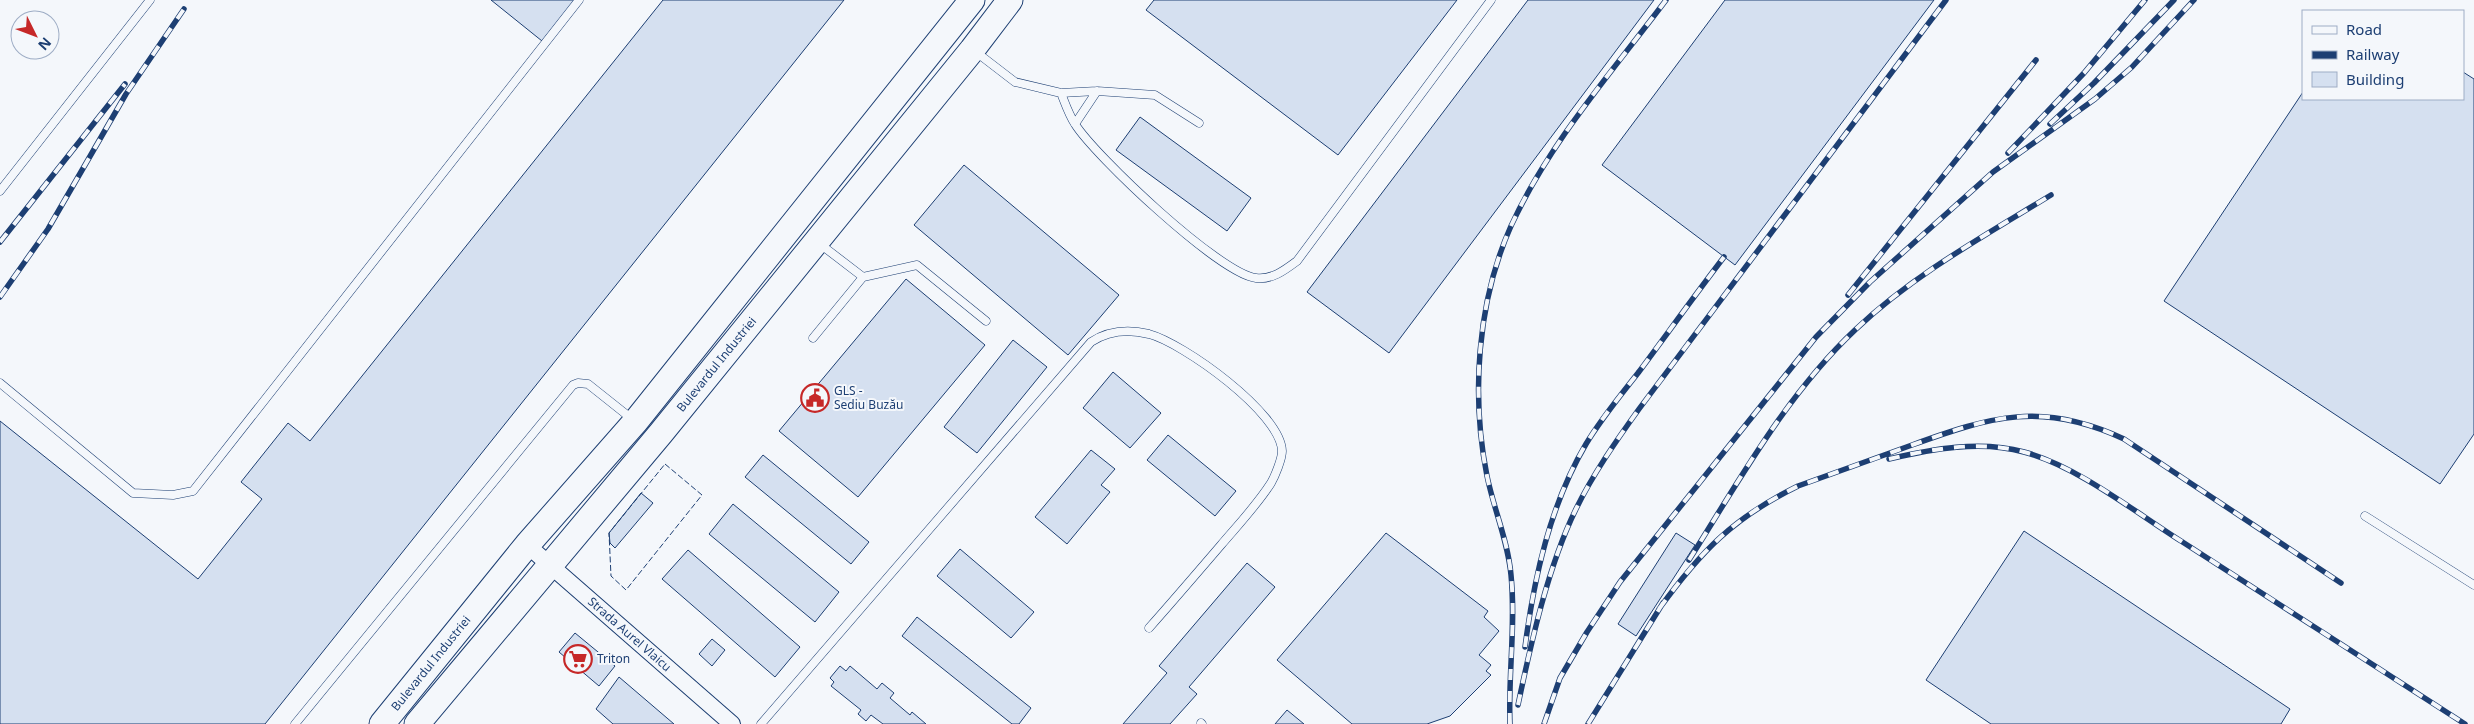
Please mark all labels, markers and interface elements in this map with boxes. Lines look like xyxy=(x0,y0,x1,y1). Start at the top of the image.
north arrow xyxy=(10,10,60,60)
legend xyxy=(2302,10,2464,100)
text: Road xyxy=(2346,19,2382,39)
text: N xyxy=(34,33,56,55)
text: Railway xyxy=(2346,44,2400,64)
text: Building xyxy=(2346,69,2404,89)
street label: Bulevardul Industriei xyxy=(672,313,760,415)
place label: GLS - Sediu Buzău xyxy=(834,382,903,413)
public building icon: GLS - Sediu Buzău xyxy=(800,383,830,413)
street label: Strada Aurel Vlaicu xyxy=(584,593,675,675)
street label: Bulevardul Industriei xyxy=(387,612,474,714)
supermarket icon: Triton xyxy=(563,644,593,674)
place label: Triton xyxy=(597,650,630,667)

